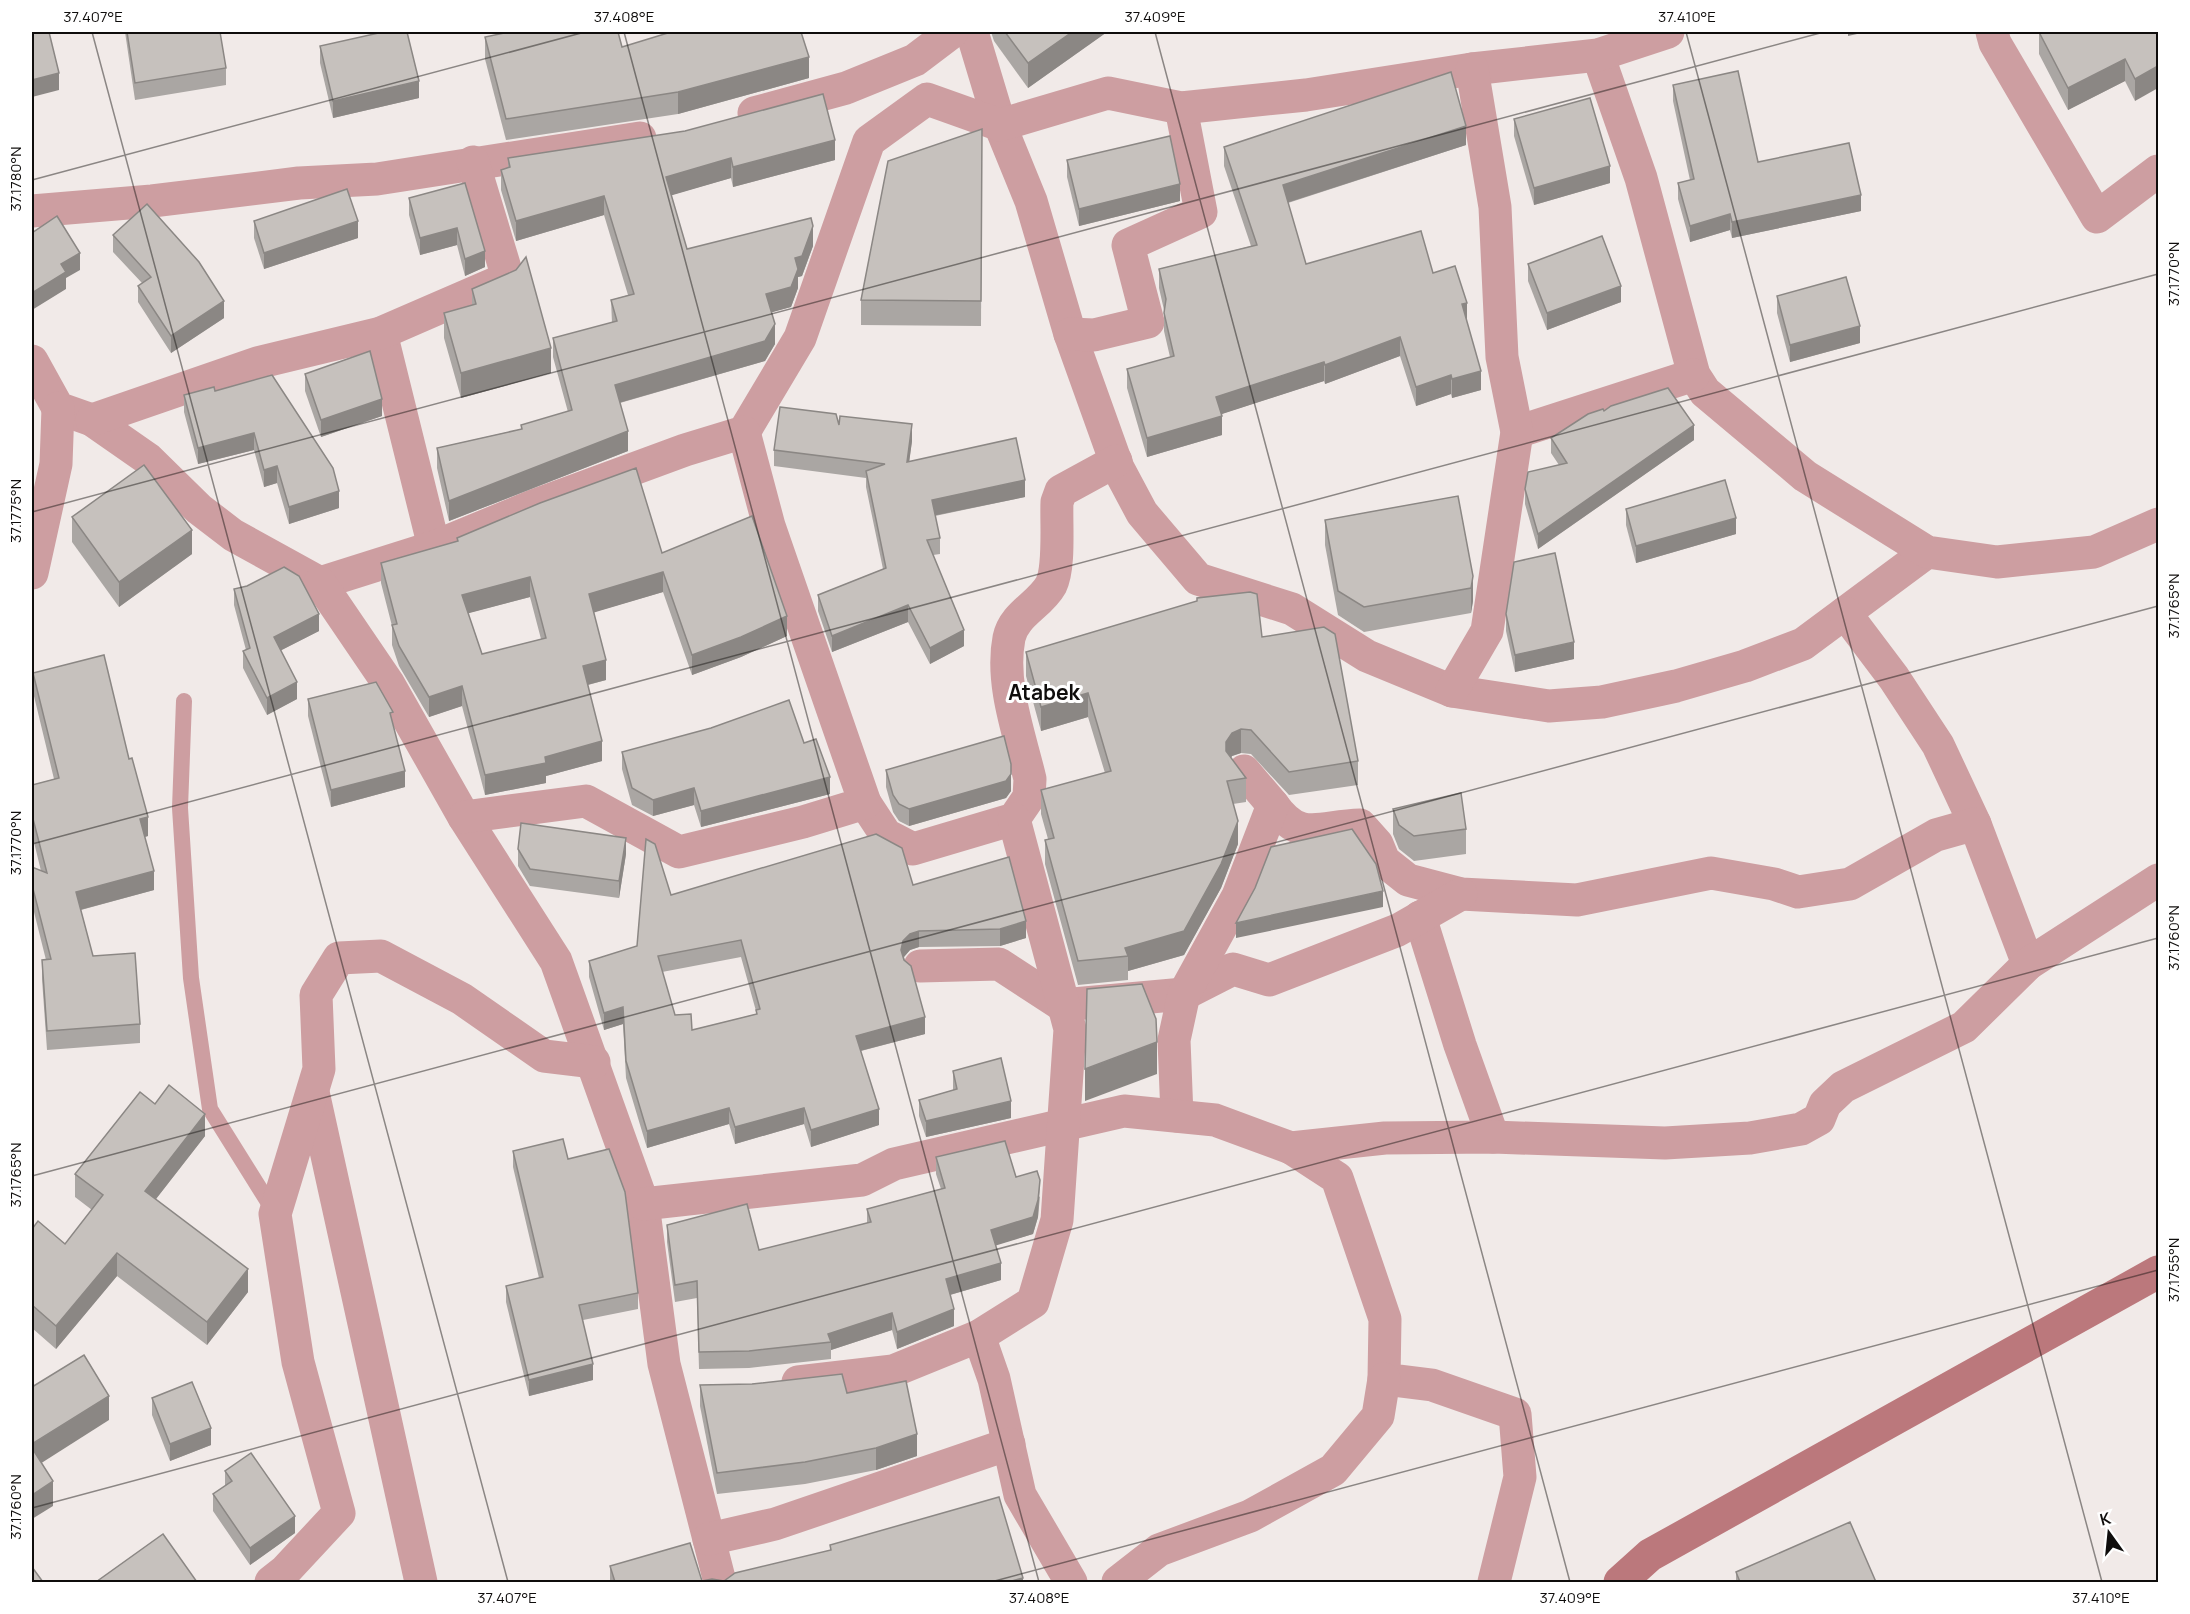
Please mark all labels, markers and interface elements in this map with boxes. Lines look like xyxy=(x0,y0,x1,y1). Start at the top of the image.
text: 37.407°E xyxy=(63,6,123,27)
text: 37.408°E xyxy=(594,6,654,27)
text: 37.409°E xyxy=(1124,6,1186,27)
text: 37.410°E xyxy=(1658,6,1716,27)
text: 37.1780°N xyxy=(5,146,26,212)
text: 37.1770°N xyxy=(2163,242,2184,306)
text: 37.1775°N xyxy=(5,479,26,543)
text: 37.1765°N xyxy=(2163,573,2184,639)
district label: Atabek xyxy=(1008,678,1081,706)
text: 37.1770°N xyxy=(5,811,26,875)
text: 37.1760°N xyxy=(2163,905,2184,971)
text: 37.1765°N xyxy=(5,1142,26,1208)
text: 37.1755°N xyxy=(2163,1238,2184,1302)
text: 37.1760°N xyxy=(5,1474,26,1540)
north arrow xyxy=(2079,1503,2139,1563)
text: K xyxy=(2097,1506,2114,1530)
text: 37.407°E xyxy=(477,1587,537,1608)
text: 37.408°E xyxy=(1009,1587,1069,1608)
text: 37.409°E xyxy=(1539,1587,1601,1608)
text: 37.410°E xyxy=(2072,1587,2130,1608)

